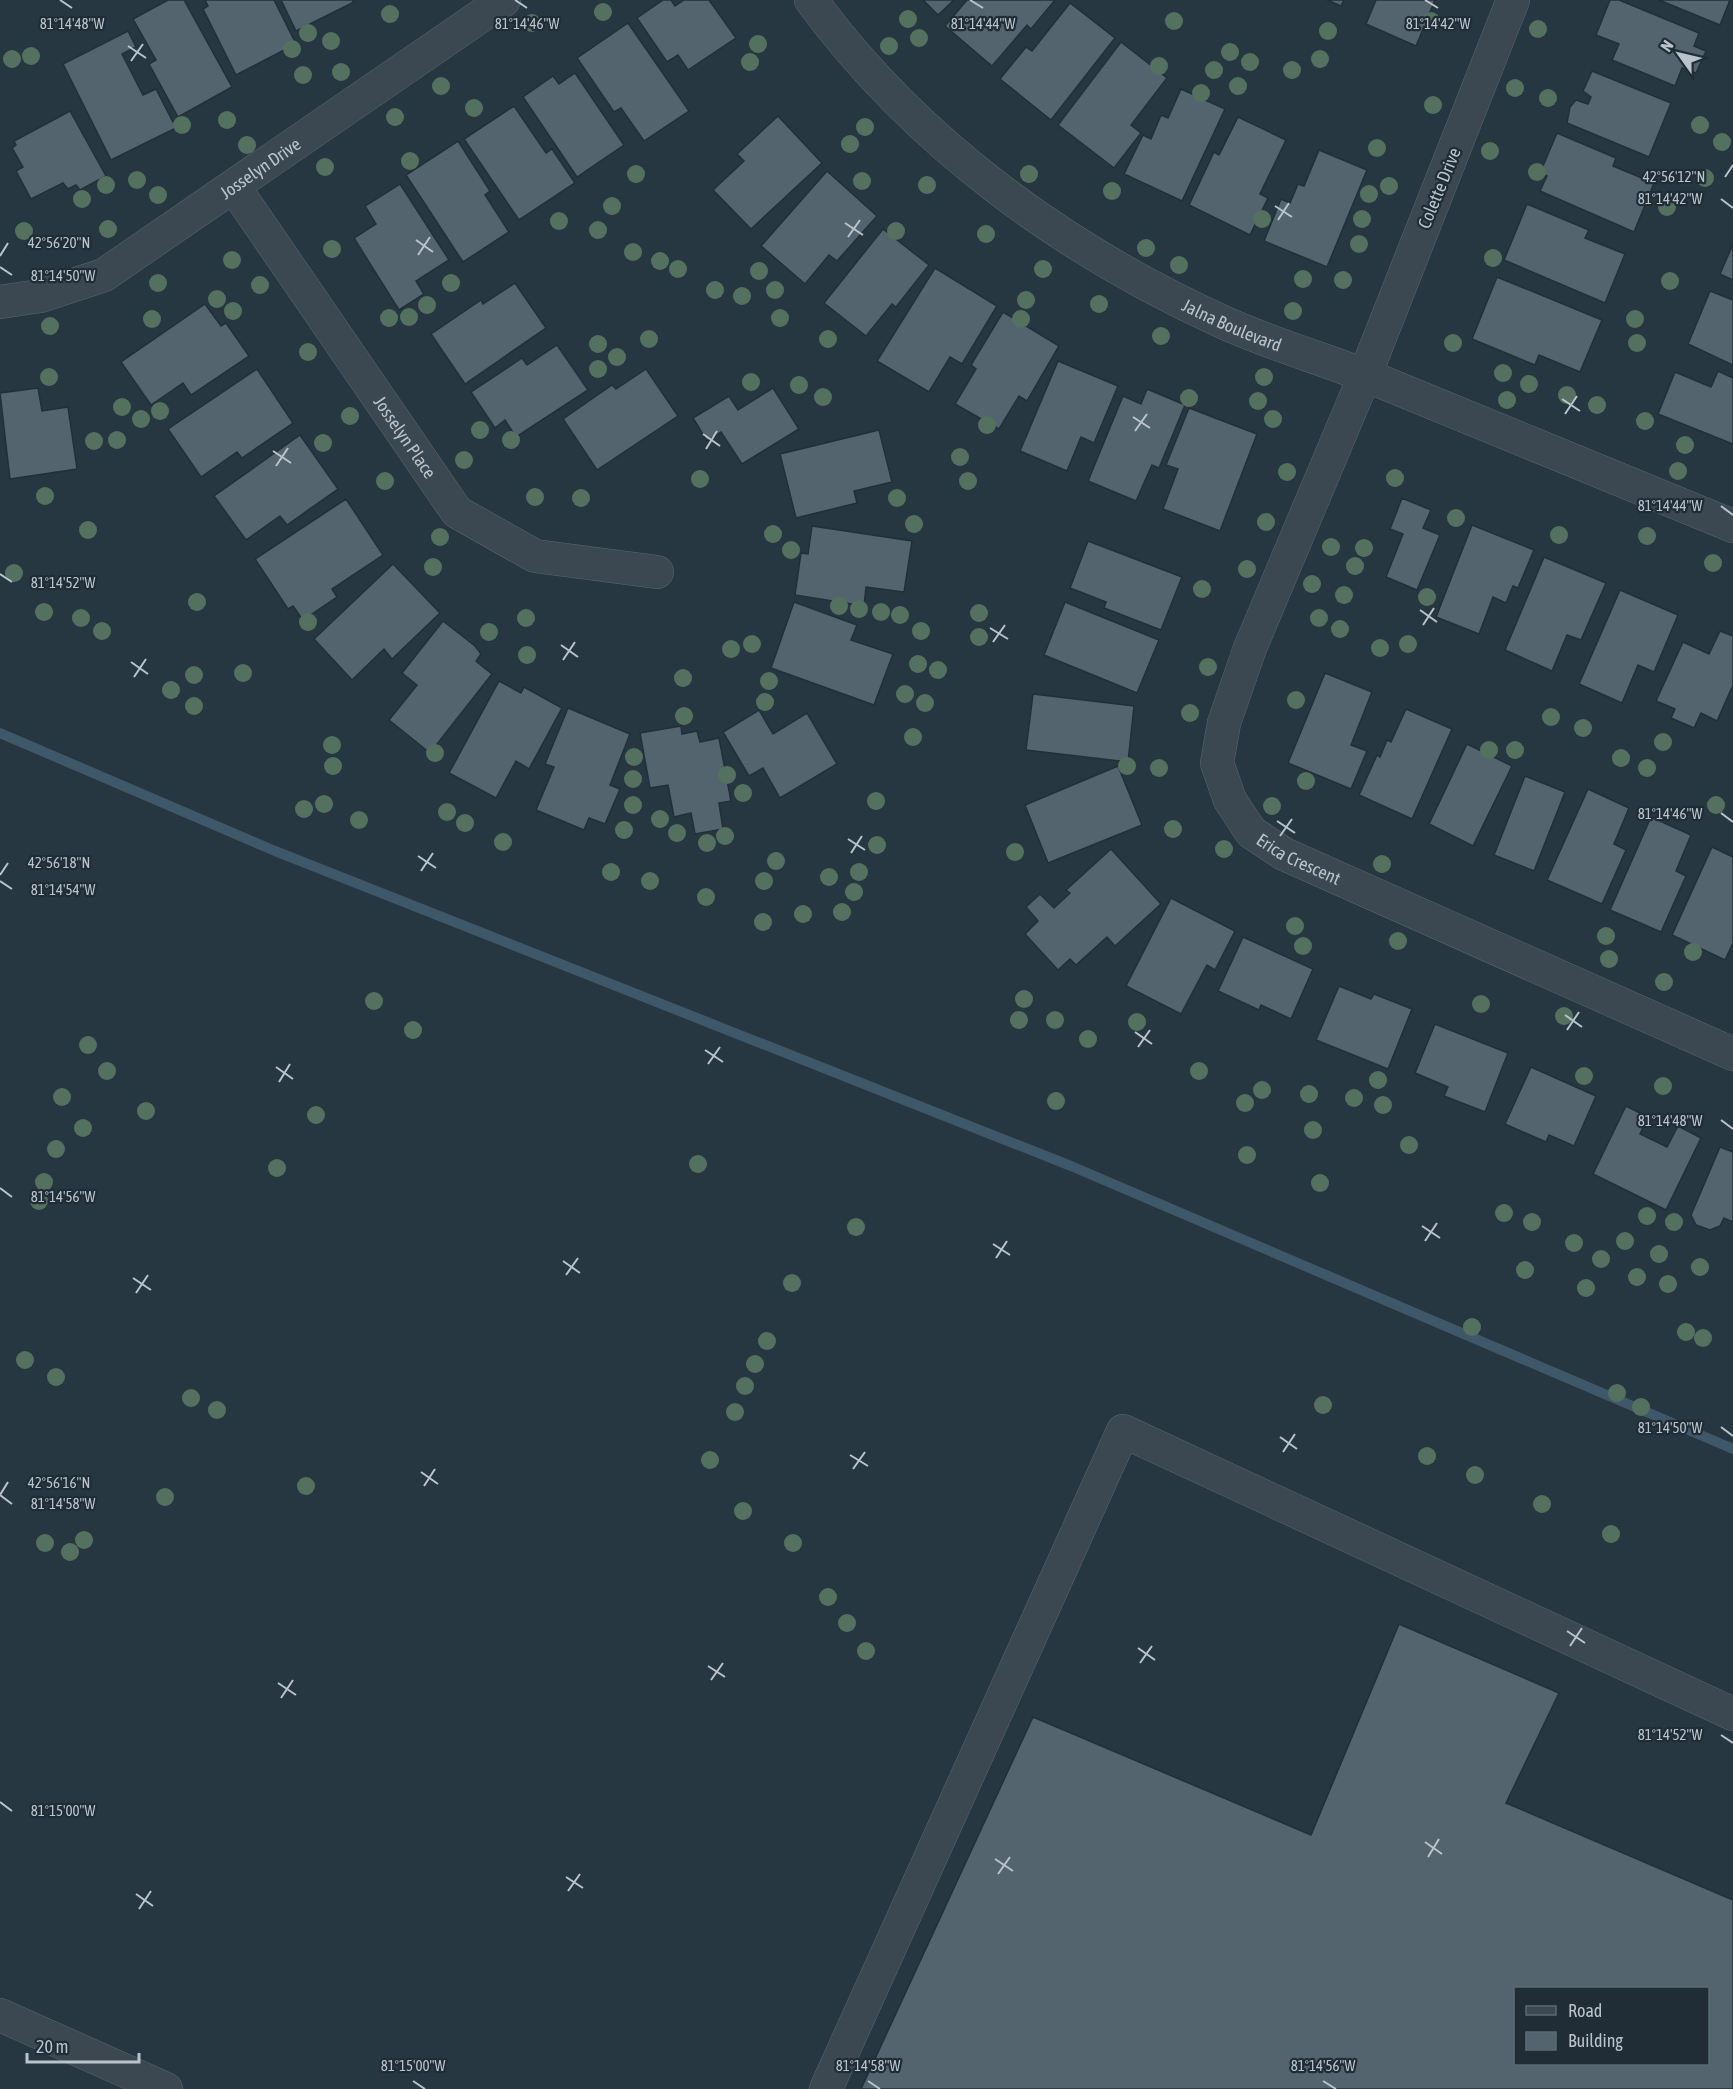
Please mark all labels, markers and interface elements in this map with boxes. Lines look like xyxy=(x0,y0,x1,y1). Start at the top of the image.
text: 81°14'48"W xyxy=(40,15,104,32)
text: 81°14'46"W xyxy=(495,15,559,32)
text: 81°14'44"W xyxy=(951,15,1015,32)
text: 81°14'42"W xyxy=(1406,15,1470,32)
north arrow xyxy=(1649,24,1709,84)
text: N xyxy=(1656,37,1677,55)
street label: Josselyn Drive xyxy=(215,133,304,203)
street label: Colette Drive xyxy=(1413,145,1465,231)
text: 42°56'12"N xyxy=(1643,168,1705,185)
text: 81°14'42"W xyxy=(1638,190,1702,207)
text: 42°56'20"N xyxy=(28,234,90,251)
text: 81°14'50"W xyxy=(31,267,95,284)
street label: Jalna Boulevard xyxy=(1179,294,1285,355)
street label: Josselyn Place xyxy=(370,392,441,482)
text: 81°14'44"W xyxy=(1638,497,1702,514)
text: 81°14'52"W xyxy=(31,574,95,591)
text: 81°14'46"W xyxy=(1638,805,1702,822)
street label: Erica Crescent xyxy=(1253,829,1344,888)
text: 42°56'18"N xyxy=(28,854,90,871)
text: 81°14'54"W xyxy=(31,881,95,898)
text: 81°14'48"W xyxy=(1638,1112,1702,1129)
text: 81°14'56"W xyxy=(31,1188,95,1205)
text: 81°14'50"W xyxy=(1638,1419,1702,1436)
text: 42°56'16"N xyxy=(28,1474,90,1491)
text: 81°14'58"W xyxy=(31,1495,95,1512)
text: 81°14'52"W xyxy=(1638,1726,1702,1743)
text: 81°15'00"W xyxy=(31,1802,95,1819)
legend xyxy=(1514,1987,1709,2065)
text: Road xyxy=(1568,2000,1602,2021)
scale bar xyxy=(27,2026,140,2064)
text: Building xyxy=(1568,2030,1623,2051)
text: 20 m xyxy=(36,2036,68,2057)
text: 81°15'00"W xyxy=(381,2057,445,2074)
text: 81°14'58"W xyxy=(836,2057,900,2074)
text: 81°14'56"W xyxy=(1291,2057,1355,2074)

